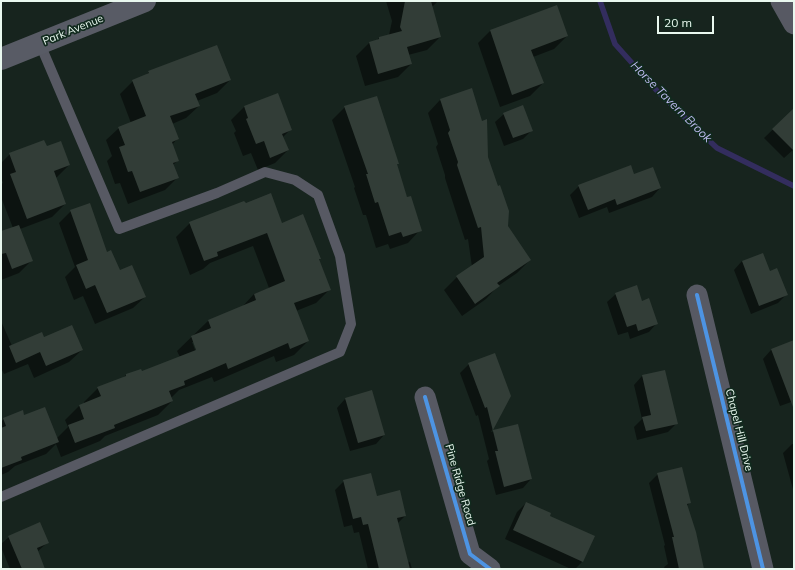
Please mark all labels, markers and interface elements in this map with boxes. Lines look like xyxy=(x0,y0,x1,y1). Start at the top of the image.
scale bar xyxy=(659,8,716,34)
street label: Park Avenue xyxy=(41,12,105,48)
text: 20 m xyxy=(664,15,692,30)
water label: Horse Tavern Brook xyxy=(627,58,715,146)
street label: Chapel Hill Drive xyxy=(722,387,756,473)
street label: Pine Ridge Road xyxy=(442,443,478,527)

